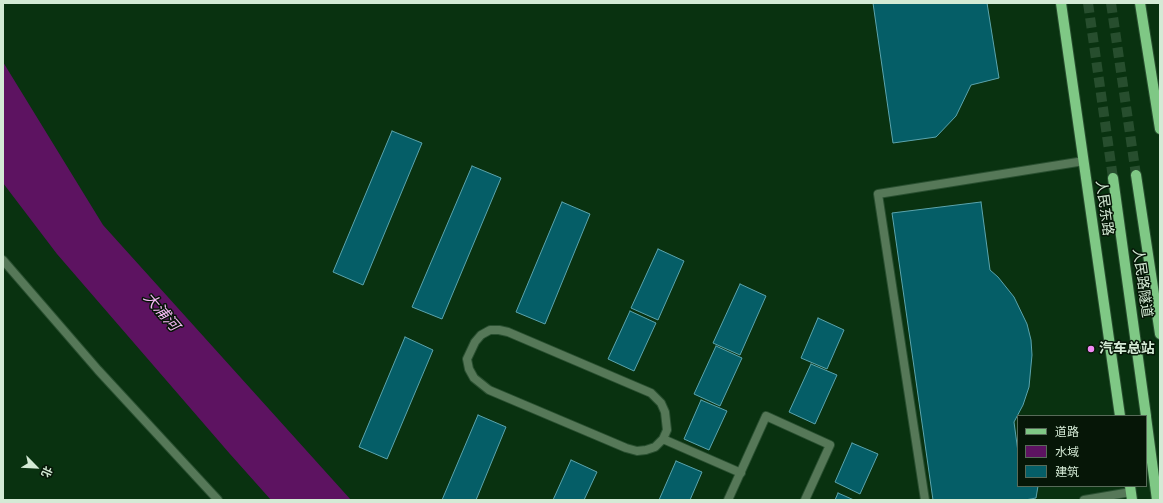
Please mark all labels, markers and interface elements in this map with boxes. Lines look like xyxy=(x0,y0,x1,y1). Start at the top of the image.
street label: 人民东路 xyxy=(1092,179,1116,237)
street label: 人民路隧道 xyxy=(1129,247,1155,319)
water label: 大浦河 xyxy=(139,289,183,335)
place label: 汽车总站 xyxy=(1099,341,1155,357)
marker: 汽车总站 xyxy=(1086,344,1096,354)
legend xyxy=(1017,415,1147,487)
text: 道路 xyxy=(1055,423,1079,440)
text: 水域 xyxy=(1055,443,1079,460)
north arrow xyxy=(16,447,56,487)
text: 建筑 xyxy=(1055,463,1079,480)
text: 北 xyxy=(38,464,57,480)

